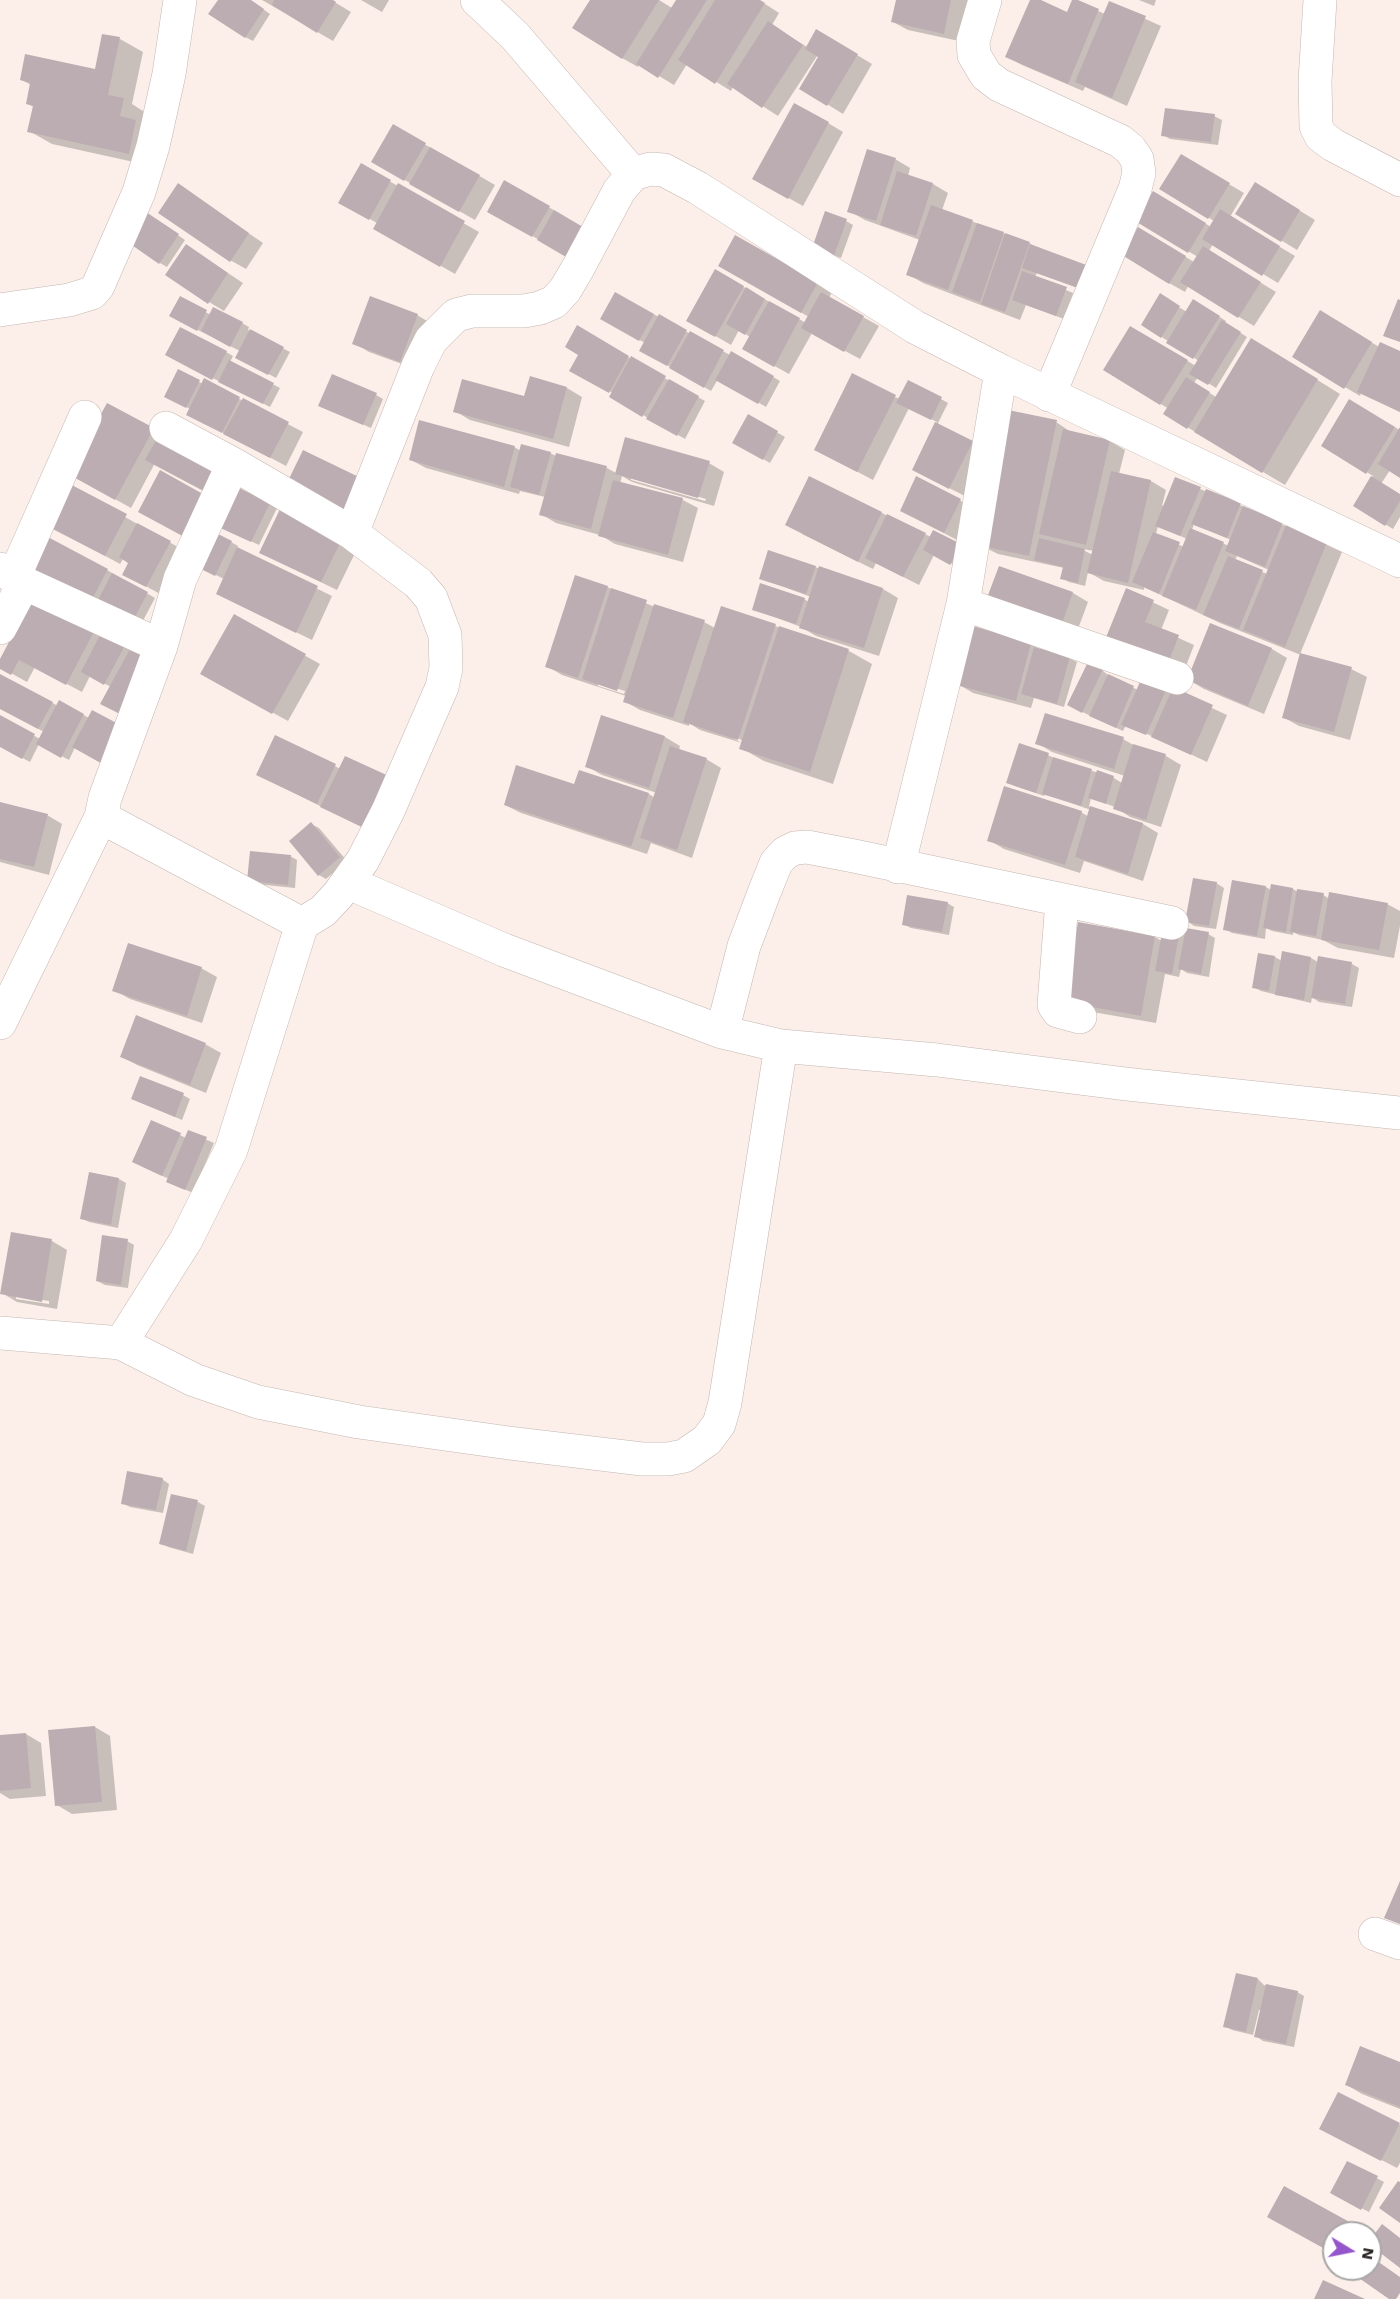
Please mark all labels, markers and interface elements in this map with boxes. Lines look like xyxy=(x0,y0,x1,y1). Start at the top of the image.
north arrow xyxy=(1322,2221,1382,2281)
text: N xyxy=(1358,2246,1379,2261)

